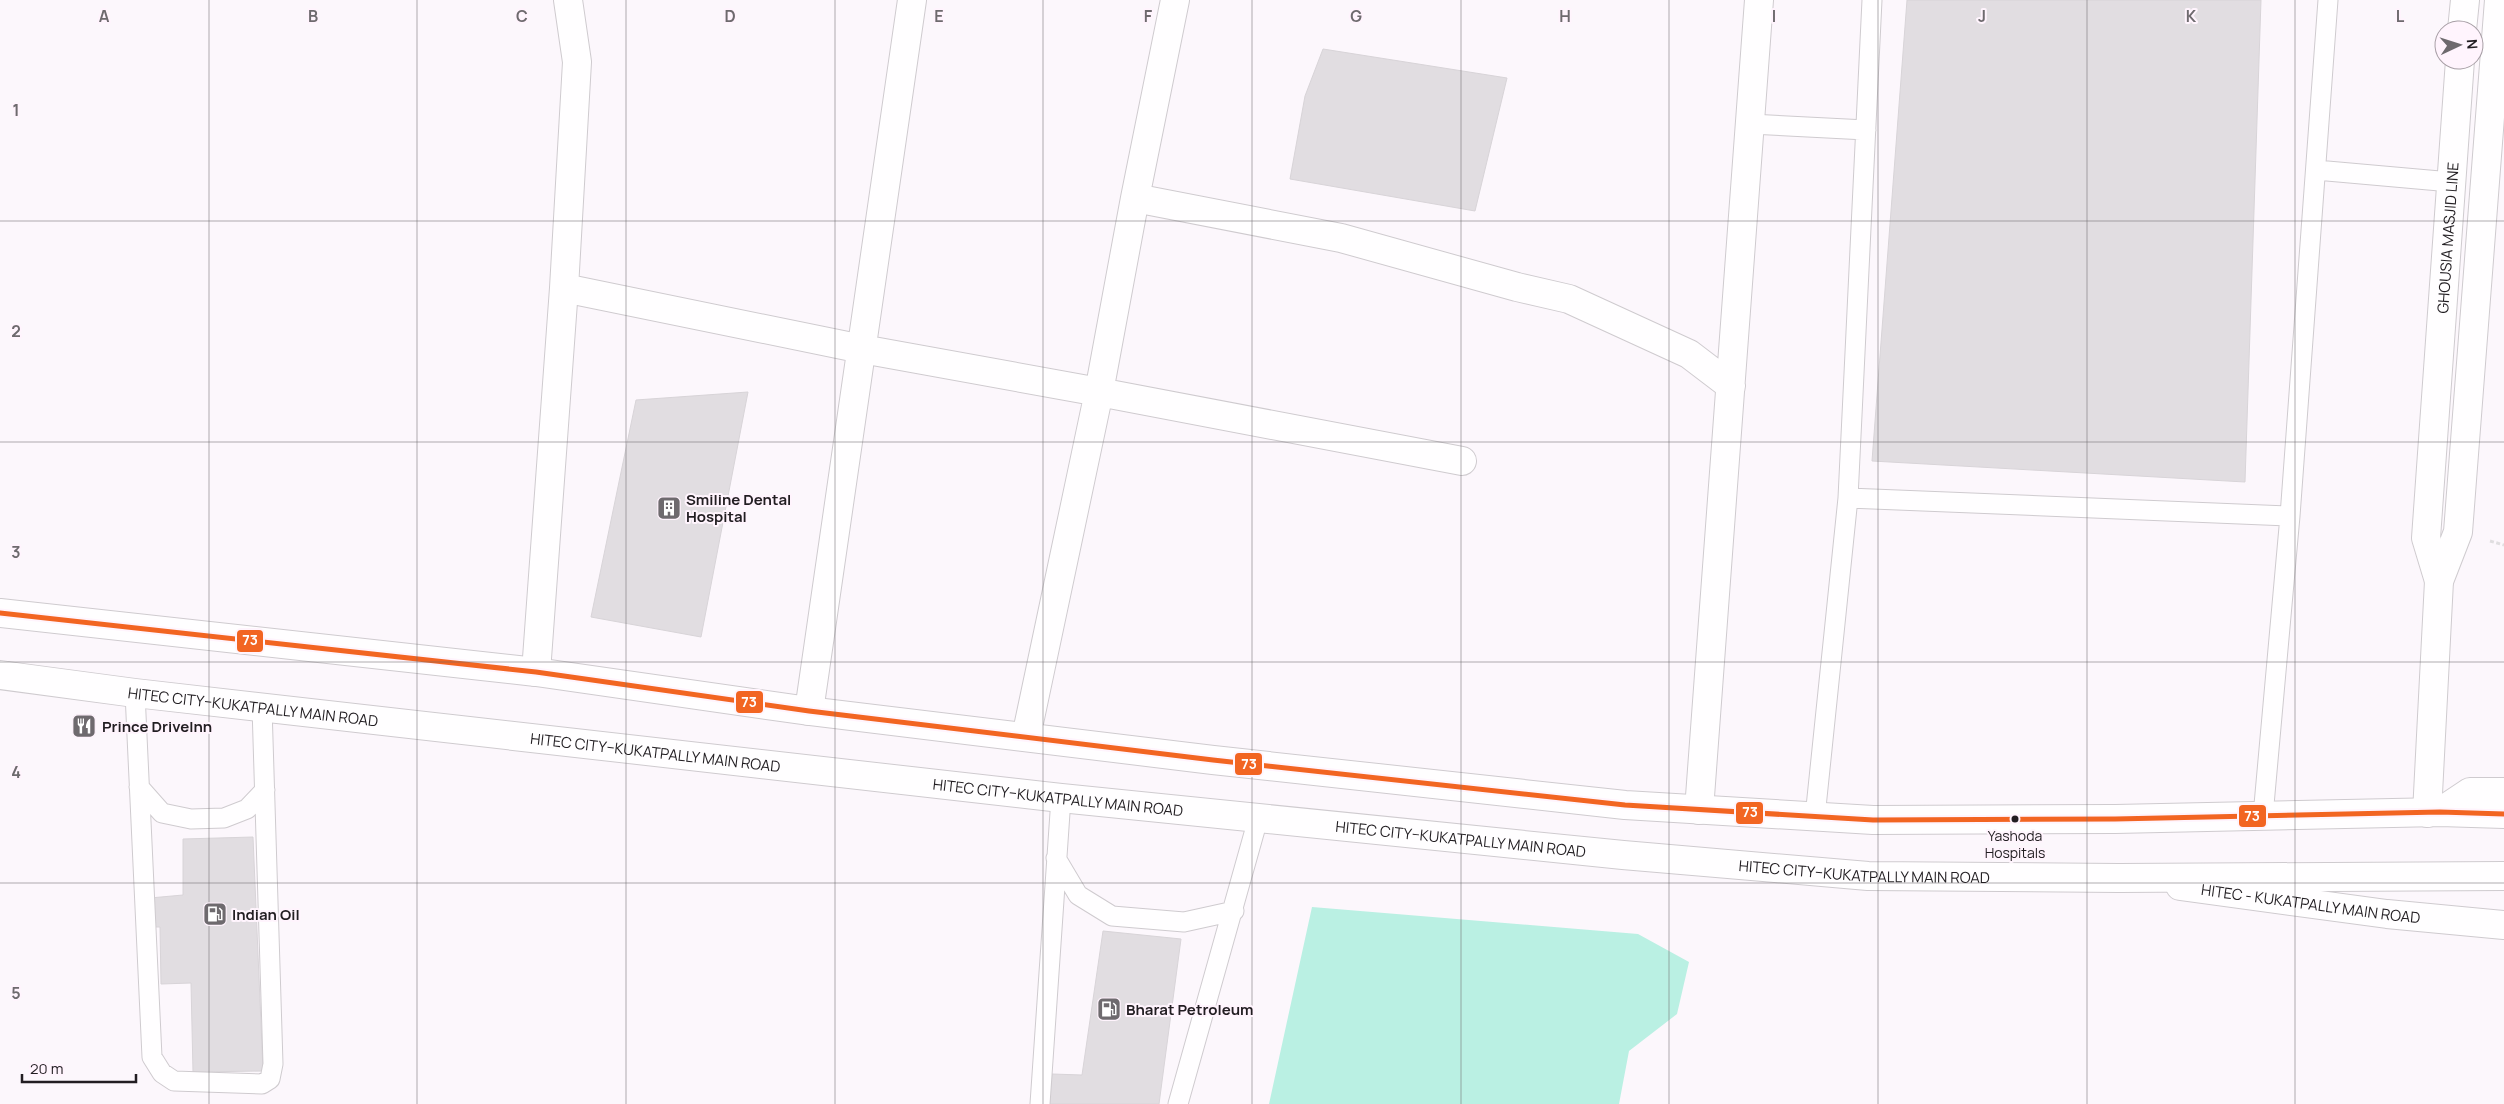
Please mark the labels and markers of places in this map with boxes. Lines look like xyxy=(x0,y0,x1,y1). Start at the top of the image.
place label: Smiline Dental Hospital xyxy=(686,489,791,527)
building icon: Smiline Dental Hospital xyxy=(656,495,682,521)
restaurant icon: Prince DriveInn xyxy=(71,713,97,739)
place label: Prince DriveInn xyxy=(102,716,212,737)
marker: Yashoda Hospitals xyxy=(2010,814,2020,824)
place label: Yashoda Hospitals xyxy=(1985,826,2045,862)
fuel station icon: Indian Oil xyxy=(202,901,228,927)
place label: Indian Oil xyxy=(232,904,300,925)
fuel station icon: Bharat Petroleum xyxy=(1096,996,1122,1022)
place label: Bharat Petroleum xyxy=(1126,999,1254,1020)

